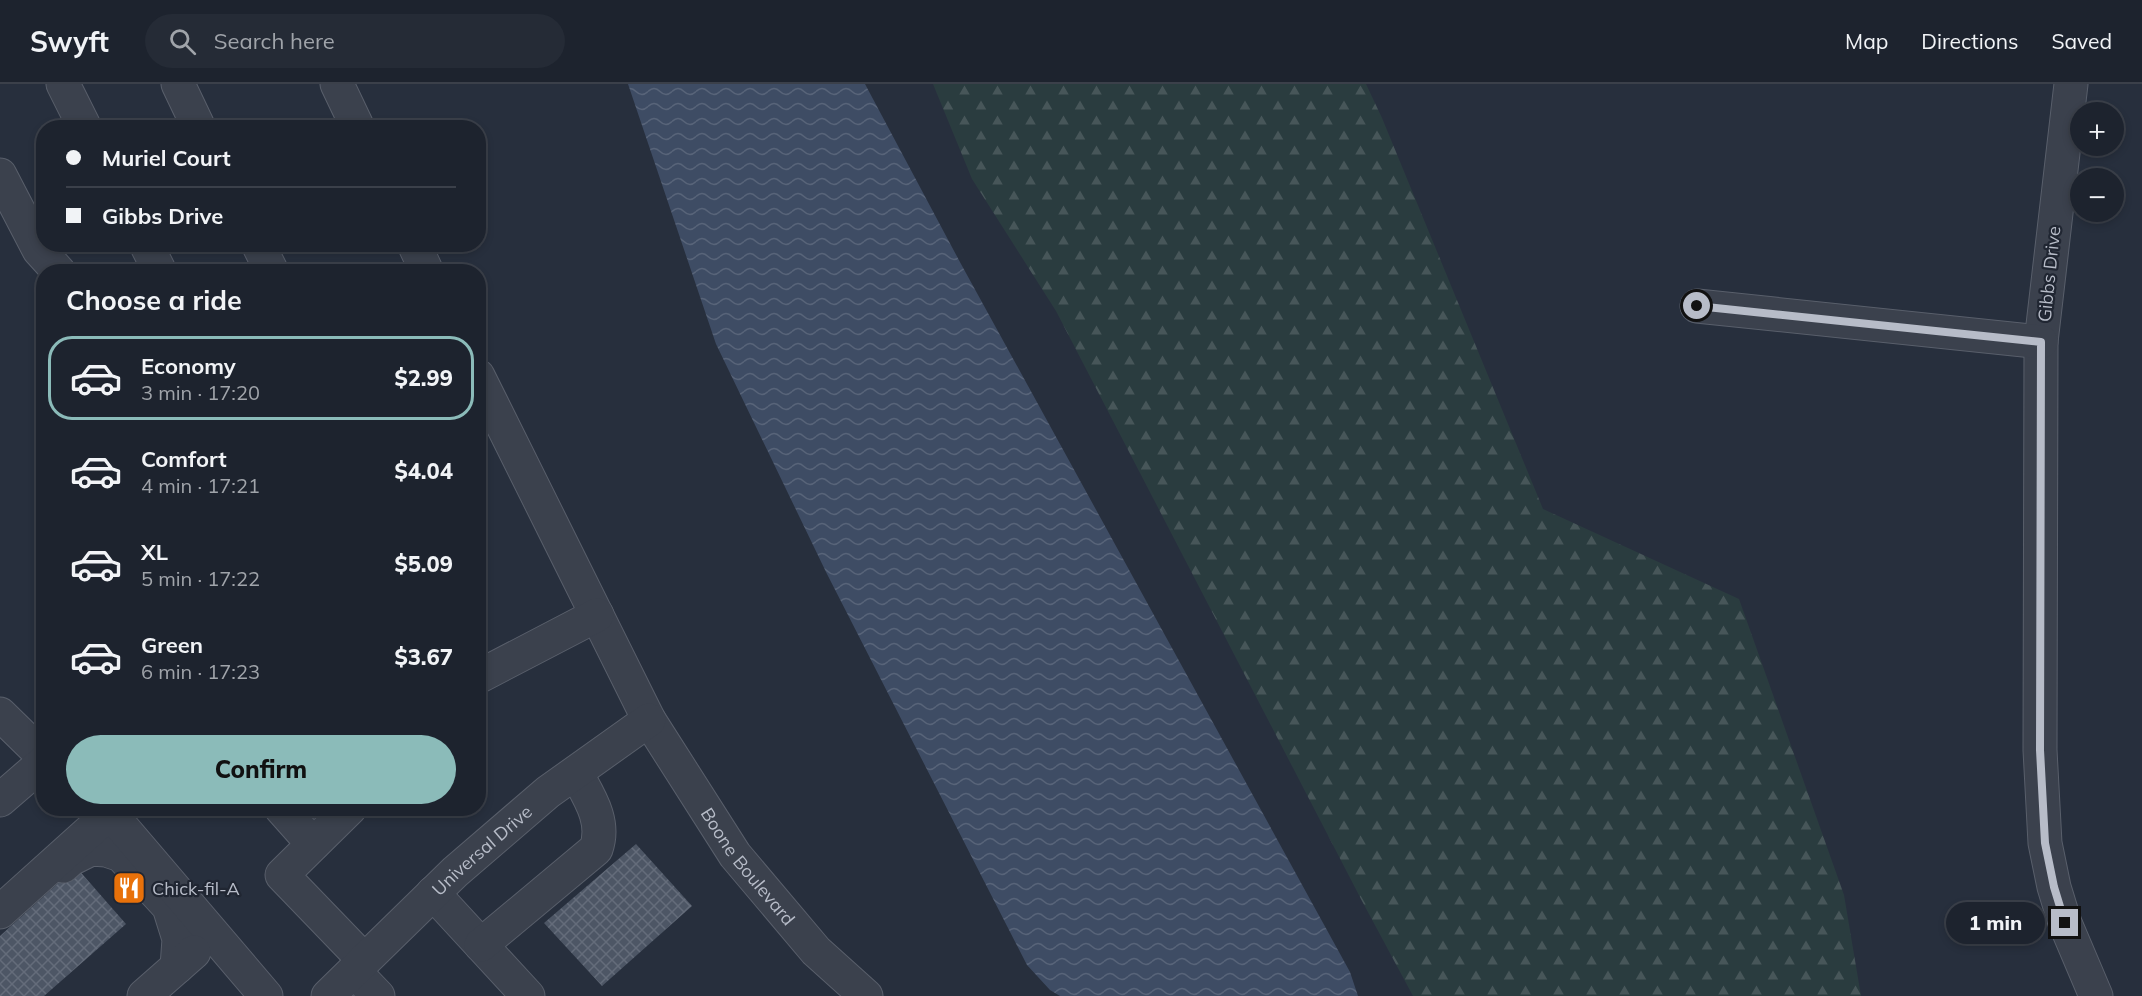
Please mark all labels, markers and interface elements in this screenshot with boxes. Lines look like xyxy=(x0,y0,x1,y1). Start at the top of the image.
search box xyxy=(145,14,565,68)
text: Swyft xyxy=(30,24,109,59)
icon: search xyxy=(166,25,199,58)
text: Search here xyxy=(214,27,335,55)
text: Map xyxy=(1845,28,1888,54)
text: Directions xyxy=(1921,28,2018,54)
text: Saved xyxy=(2051,28,2112,54)
map controls xyxy=(2070,102,2124,222)
button: + xyxy=(2070,102,2124,156)
text: Muriel Court xyxy=(102,144,231,172)
button: − xyxy=(2070,168,2124,222)
text: Gibbs Drive xyxy=(102,202,223,230)
street label: Gibbs Drive xyxy=(2033,225,2065,323)
text: Choose a ride xyxy=(66,283,242,317)
route start xyxy=(1683,292,1710,319)
icon: car xyxy=(69,351,123,405)
text: Economy xyxy=(141,352,236,380)
text: $2.99 xyxy=(394,364,453,392)
text: 3 min · 17:20 xyxy=(141,380,260,405)
icon: car xyxy=(69,444,123,498)
text: Comfort xyxy=(141,445,227,473)
text: $4.04 xyxy=(394,457,453,485)
text: 4 min · 17:21 xyxy=(141,473,260,498)
icon: car xyxy=(69,537,123,591)
text: XL xyxy=(141,538,168,566)
text: $5.09 xyxy=(394,550,453,578)
text: 5 min · 17:22 xyxy=(141,566,260,591)
icon: car xyxy=(69,630,123,684)
text: Green xyxy=(141,631,203,659)
text: $3.67 xyxy=(394,643,453,671)
text: 6 min · 17:23 xyxy=(141,659,260,684)
button: Confirm xyxy=(66,735,456,804)
street label: Universal Drive xyxy=(427,800,536,900)
street label: Boone Boulevard xyxy=(696,803,800,930)
restaurant icon: Chick-fil-A xyxy=(111,870,147,906)
place label: Chick-fil-A xyxy=(152,877,240,900)
callout: 1 min xyxy=(1945,902,2044,944)
route end xyxy=(2051,909,2078,936)
text: 1 min xyxy=(1969,910,2022,935)

